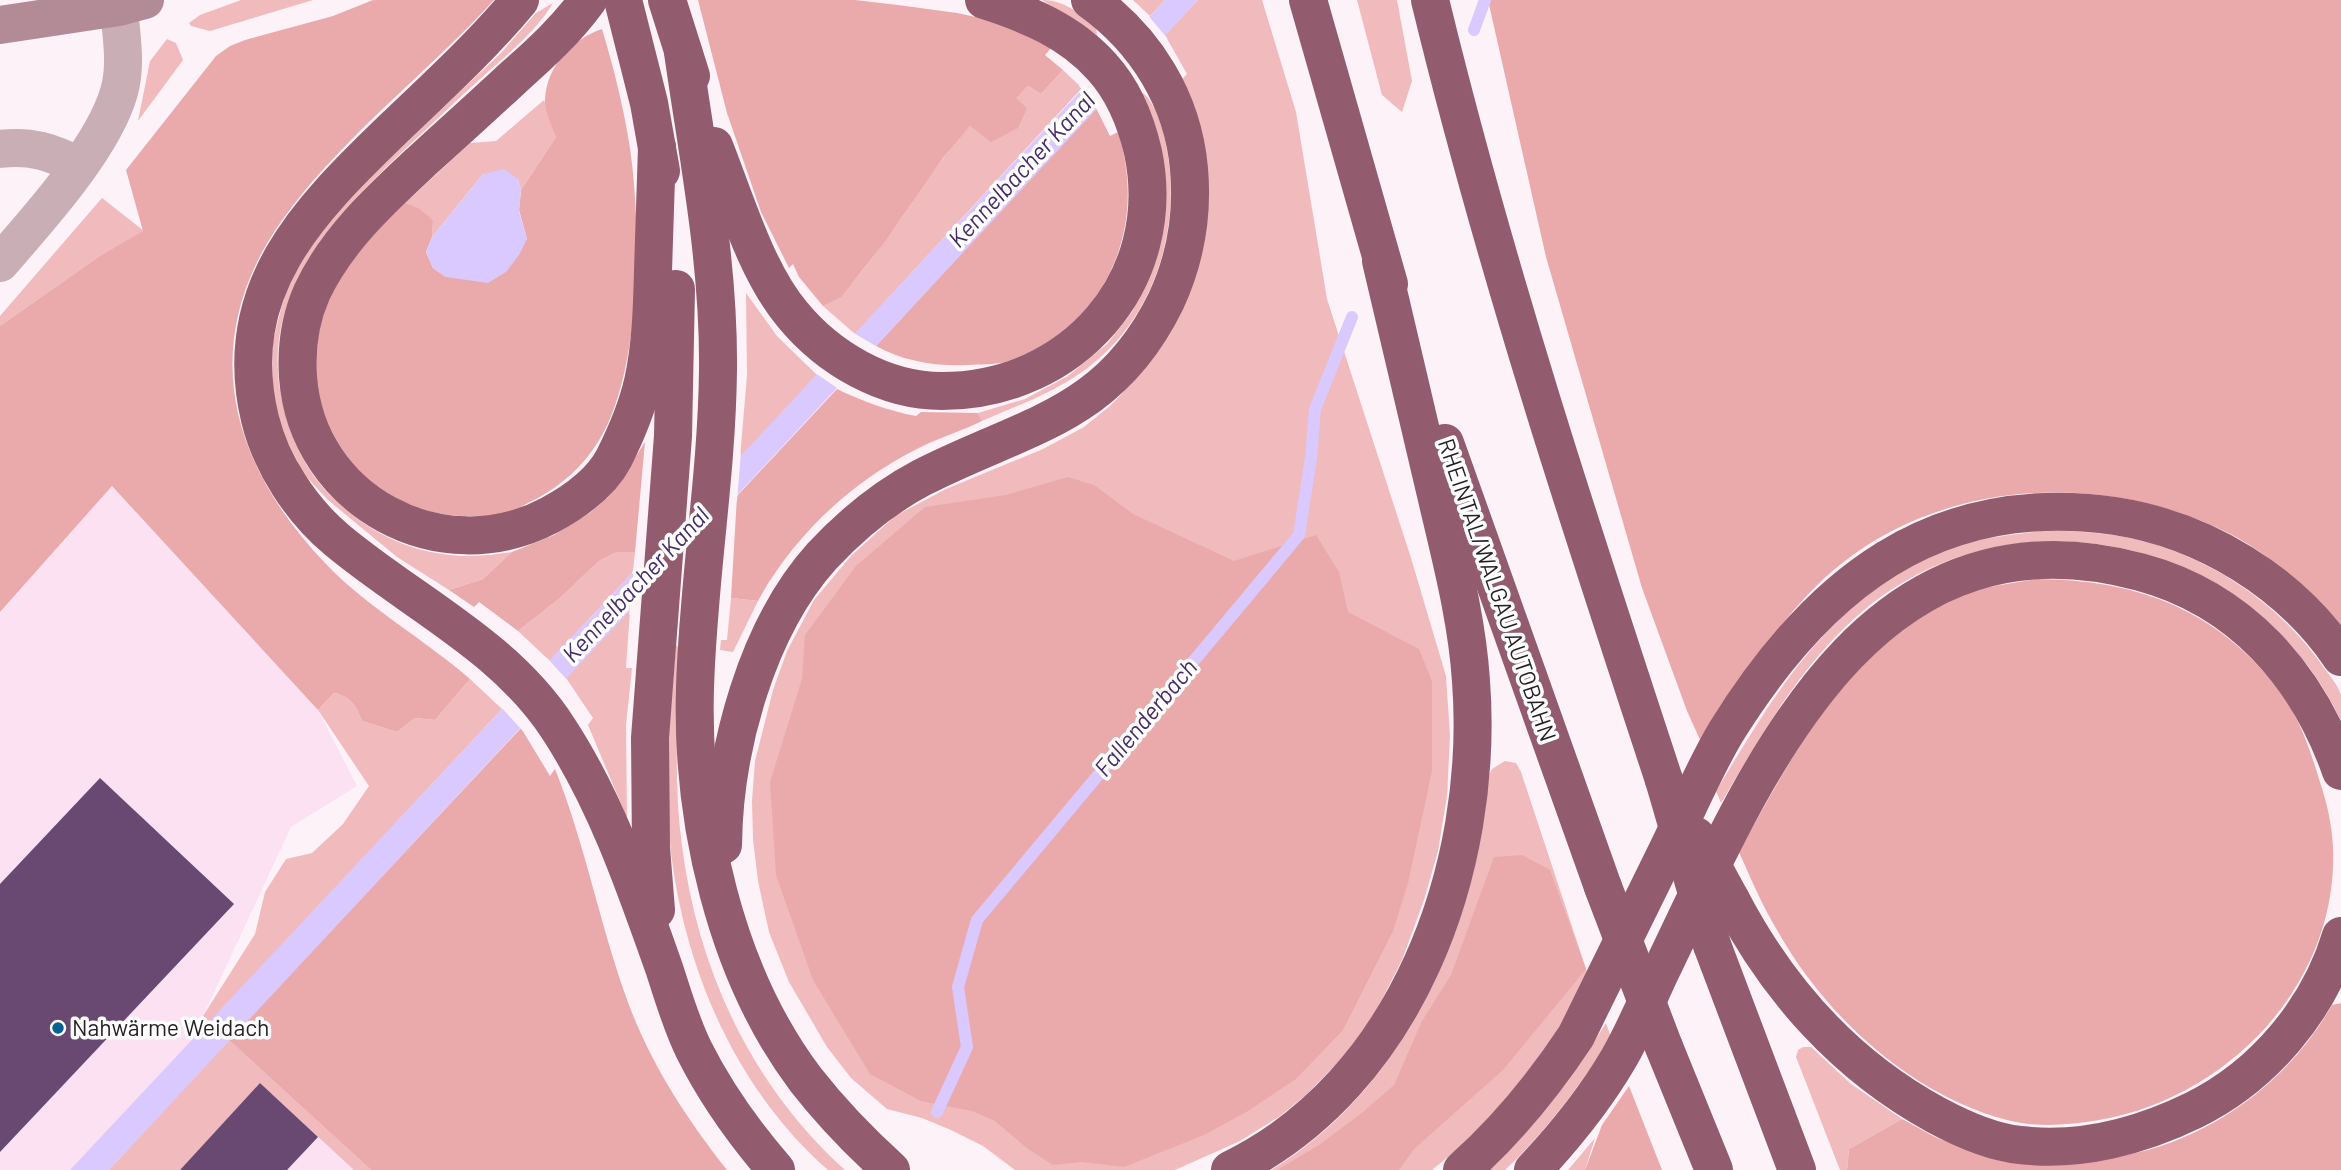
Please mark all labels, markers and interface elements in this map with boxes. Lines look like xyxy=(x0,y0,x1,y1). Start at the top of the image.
water label: Kennelbacher Kanal xyxy=(942,85,1101,253)
street label: RHEINTAL/WALGAU AUTOBAHN xyxy=(1433,435,1563,745)
water label: Kennelbacher Kanal xyxy=(556,500,715,668)
water label: Fallenderbach xyxy=(1087,652,1202,782)
place label: Nahwärme Weidach xyxy=(72,1013,270,1041)
marker: Nahwärme Weidach xyxy=(50,1020,66,1036)

